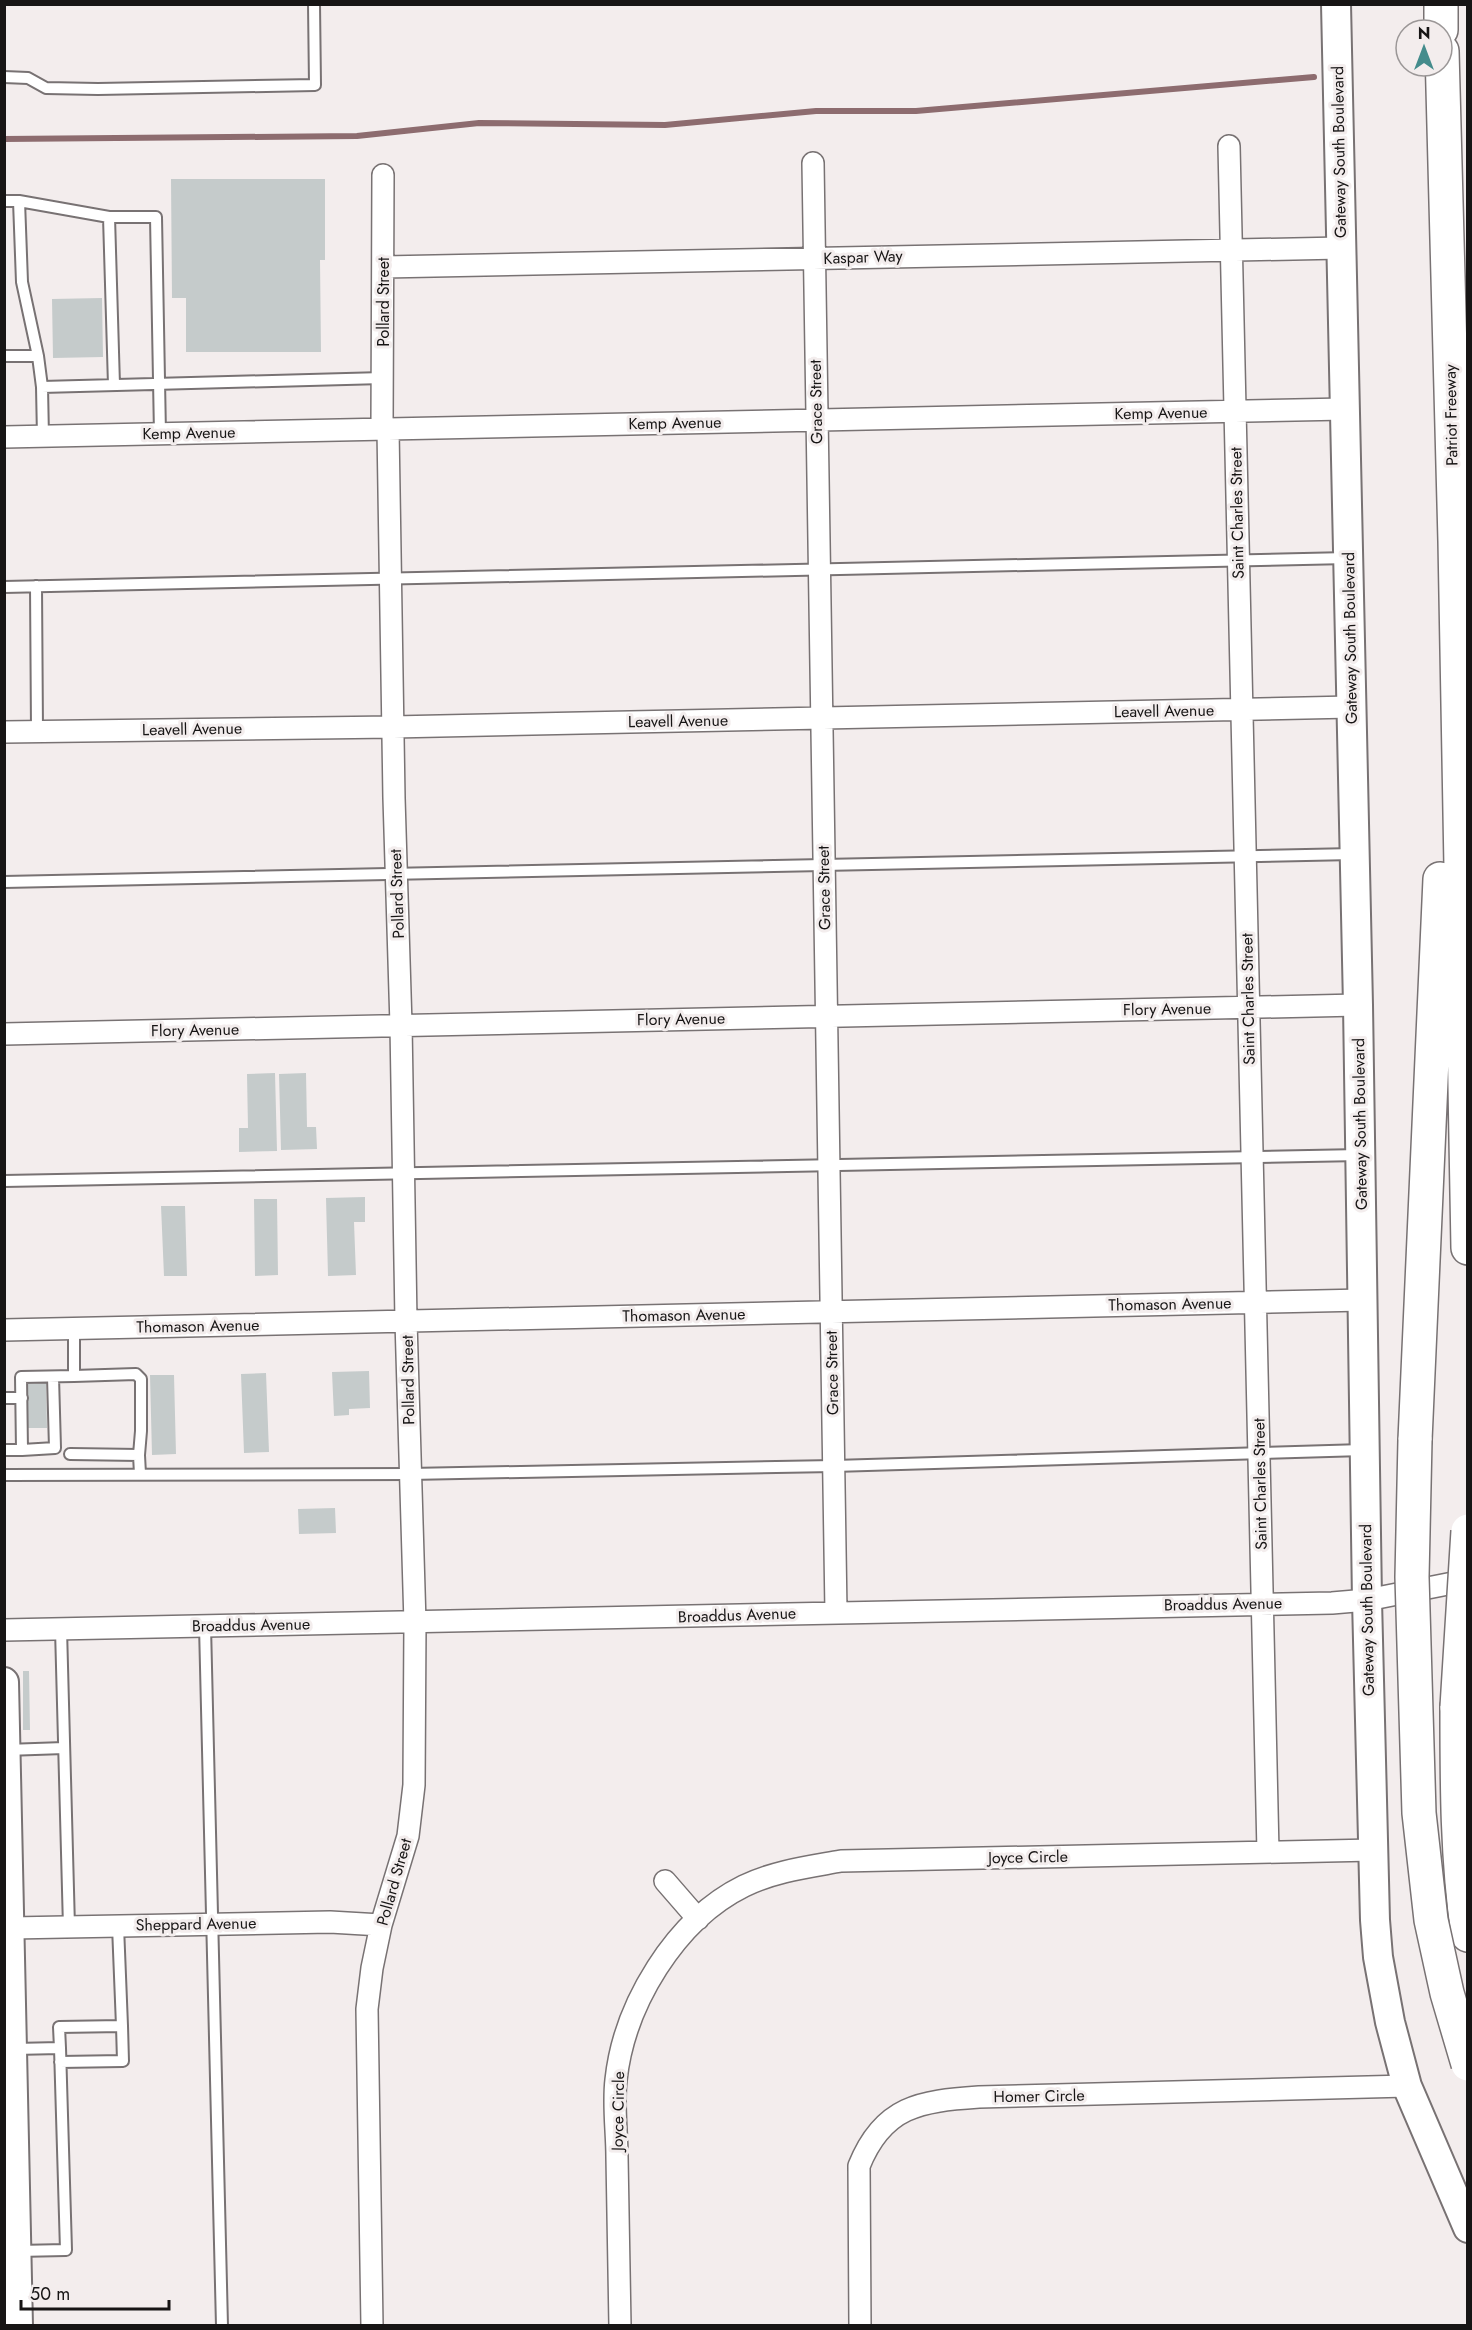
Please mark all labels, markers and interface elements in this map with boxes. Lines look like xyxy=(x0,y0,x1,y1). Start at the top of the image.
north arrow xyxy=(1394,18,1454,78)
text: N xyxy=(1418,22,1430,45)
street label: Gateway South Boulevard xyxy=(1326,66,1352,238)
street label: Kaspar Way xyxy=(823,244,904,270)
street label: Pollard Street xyxy=(372,257,395,347)
street label: Grace Street xyxy=(804,359,828,444)
street label: Patriot Freeway xyxy=(1439,363,1463,466)
street label: Kemp Avenue xyxy=(1114,401,1208,425)
street label: Kemp Avenue xyxy=(628,411,722,435)
street label: Kemp Avenue xyxy=(142,421,236,445)
street label: Saint Charles Street xyxy=(1224,447,1250,579)
street label: Gateway South Boulevard xyxy=(1337,552,1363,724)
street label: Leavell Avenue xyxy=(1114,699,1214,723)
street label: Leavell Avenue xyxy=(628,709,728,733)
street label: Leavell Avenue xyxy=(142,717,242,741)
street label: Grace Street xyxy=(812,845,836,930)
street label: Pollard Street xyxy=(384,849,410,939)
street label: Saint Charles Street xyxy=(1235,933,1261,1065)
street label: Flory Avenue xyxy=(1123,997,1211,1021)
street label: Flory Avenue xyxy=(637,1007,725,1031)
street label: Flory Avenue xyxy=(151,1018,239,1042)
street label: Gateway South Boulevard xyxy=(1347,1038,1373,1210)
street label: Thomason Avenue xyxy=(1108,1291,1232,1317)
street label: Thomason Avenue xyxy=(622,1302,746,1328)
street label: Thomason Avenue xyxy=(136,1313,260,1339)
street label: Grace Street xyxy=(820,1330,844,1415)
street label: Pollard Street xyxy=(396,1335,420,1425)
street label: Saint Charles Street xyxy=(1247,1418,1273,1550)
street label: Gateway South Boulevard xyxy=(1354,1524,1380,1696)
street label: Broaddus Avenue xyxy=(1164,1591,1282,1617)
street label: Broaddus Avenue xyxy=(677,1601,797,1629)
street label: Broaddus Avenue xyxy=(192,1612,310,1638)
street label: Pollard Street xyxy=(371,1836,417,1928)
street label: Joyce Circle xyxy=(986,1845,1068,1869)
street label: Sheppard Avenue xyxy=(136,1911,256,1937)
street label: Joyce Circle xyxy=(606,2071,630,2153)
street label: Homer Circle xyxy=(993,2084,1085,2108)
scale bar xyxy=(21,2273,170,2311)
text: 50 m xyxy=(30,2281,70,2307)

